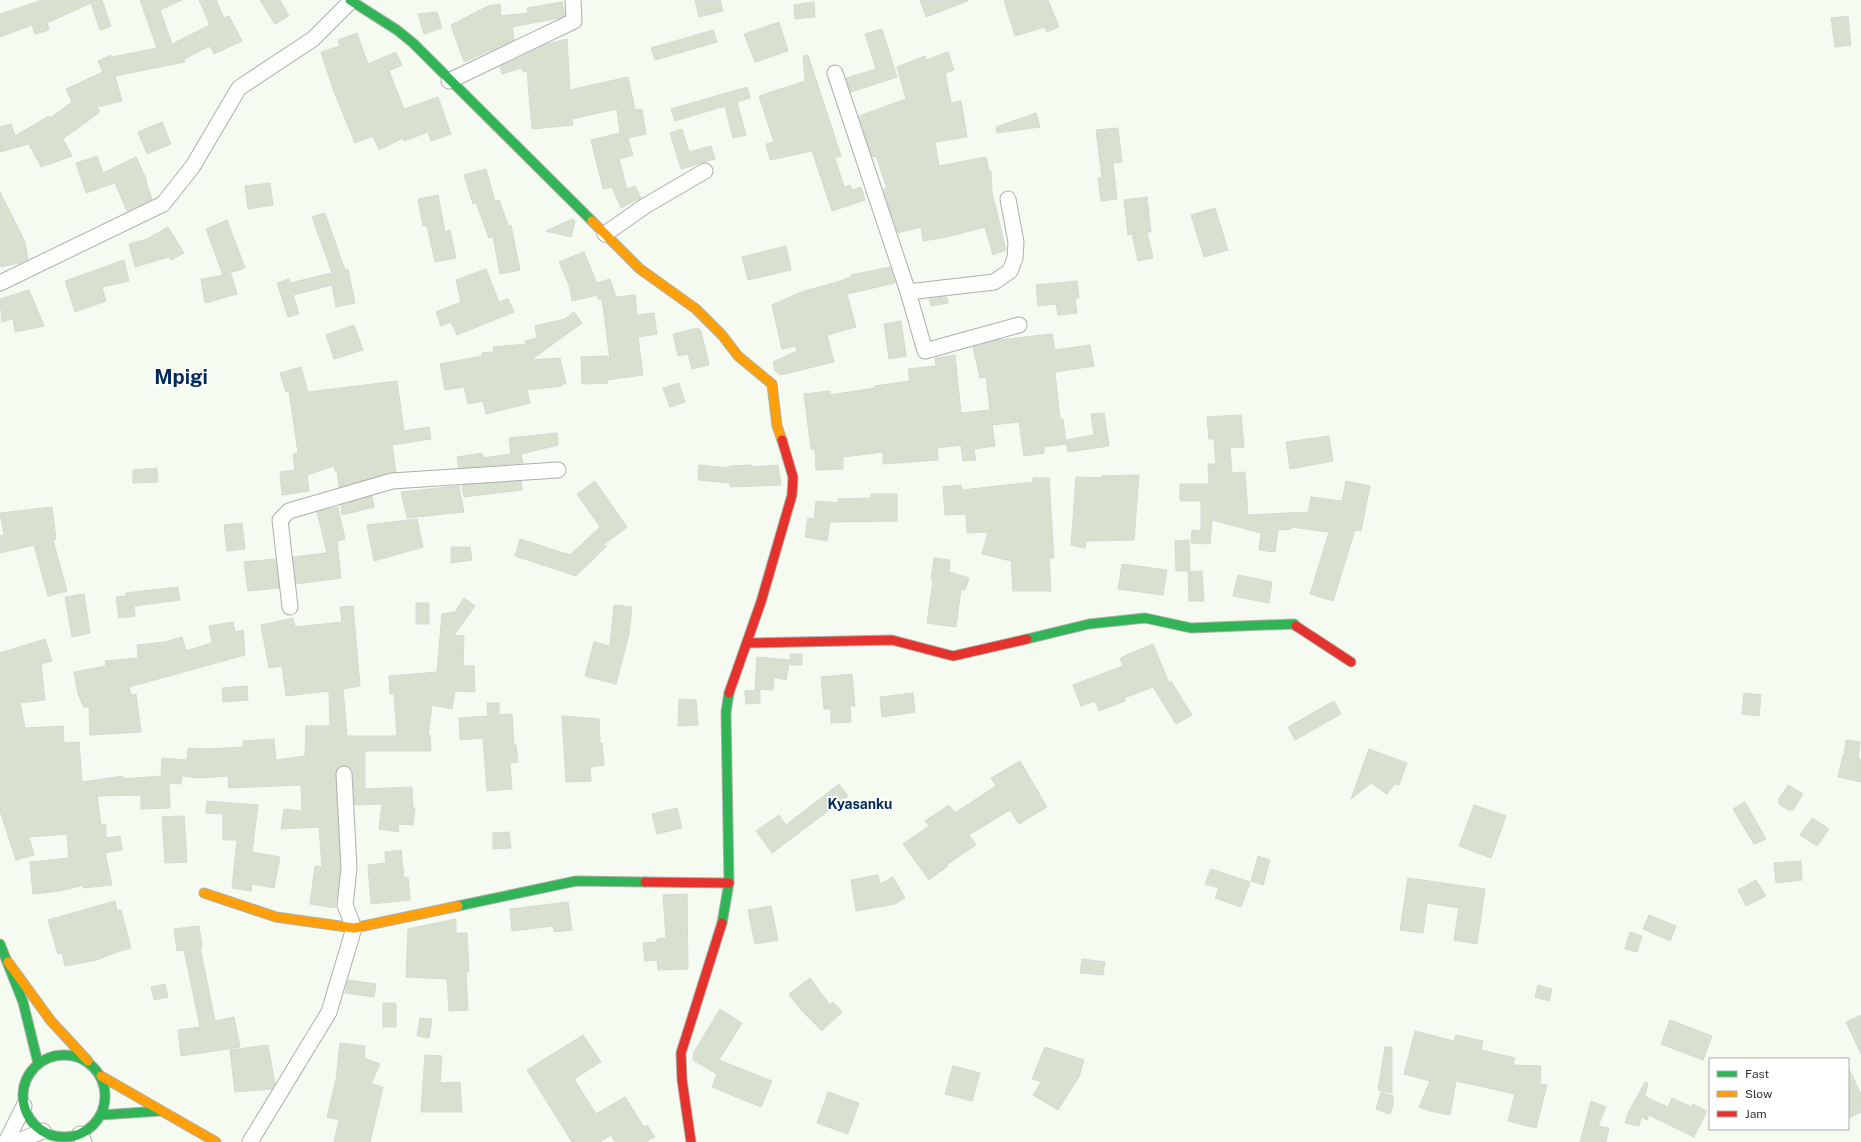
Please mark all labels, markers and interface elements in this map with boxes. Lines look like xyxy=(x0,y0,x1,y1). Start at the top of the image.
district label: Mpigi xyxy=(154,365,208,389)
district label: Kyasanku xyxy=(828,796,892,812)
legend xyxy=(1709,1058,1849,1130)
text: Fast xyxy=(1745,1067,1770,1081)
text: Slow xyxy=(1745,1087,1773,1101)
text: Jam xyxy=(1745,1107,1767,1121)

